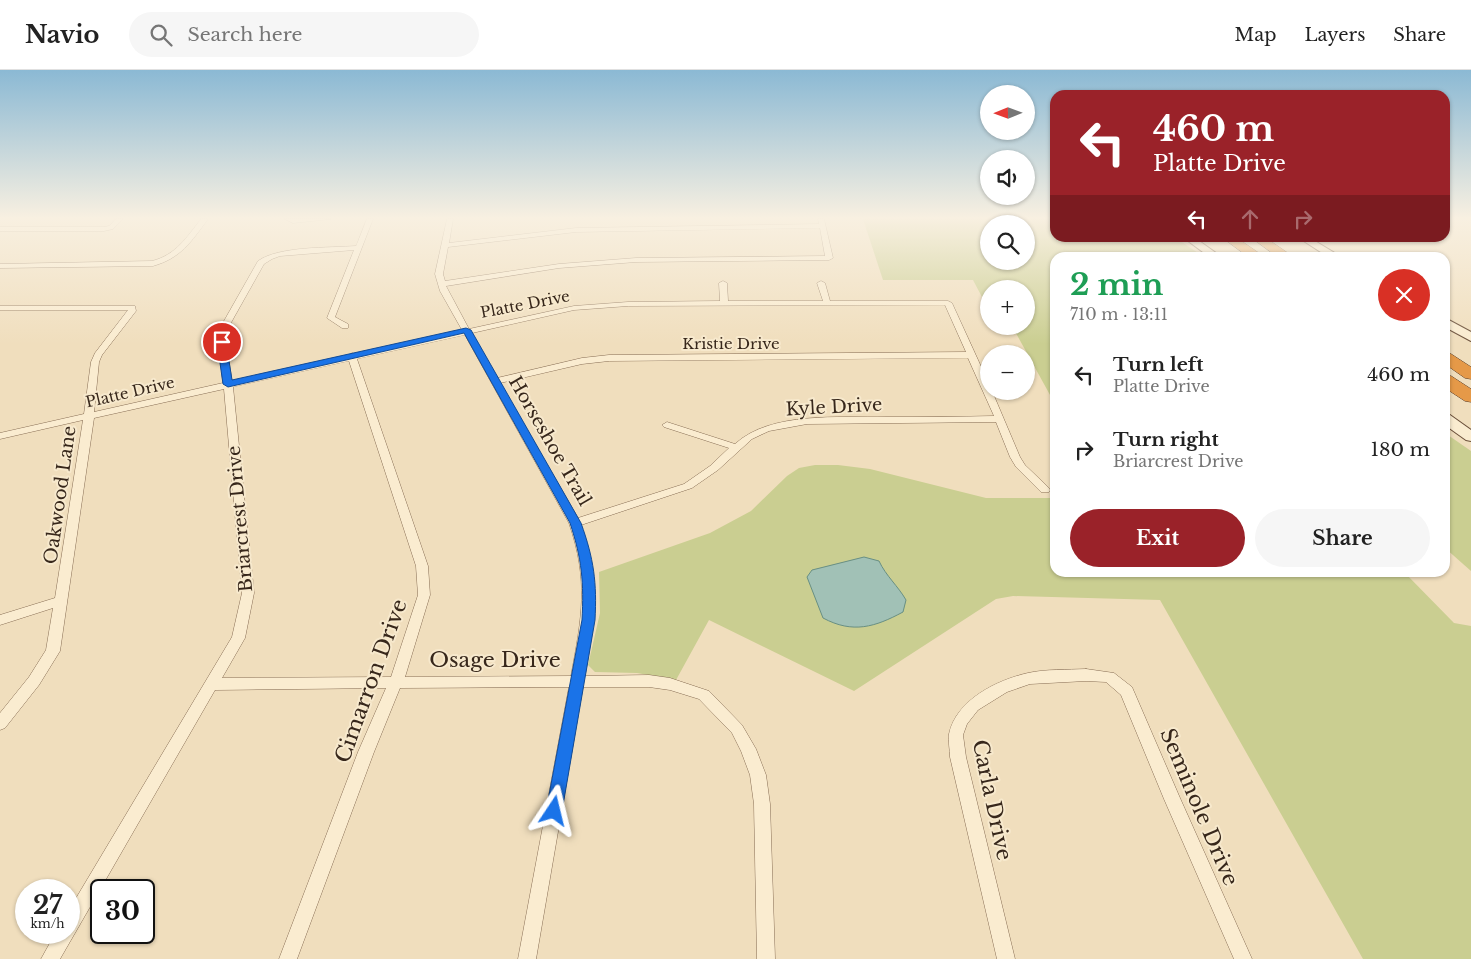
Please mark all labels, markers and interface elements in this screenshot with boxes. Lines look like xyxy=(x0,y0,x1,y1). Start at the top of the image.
search box xyxy=(129,12,479,57)
text: Navio xyxy=(25,20,99,49)
icon: search xyxy=(147,21,175,49)
text: Search here xyxy=(187,23,302,46)
text: Map xyxy=(1235,24,1276,46)
text: Layers xyxy=(1304,24,1365,46)
text: Share xyxy=(1393,24,1446,46)
north arrow xyxy=(980,85,1035,140)
map controls xyxy=(980,85,1035,400)
text: 460 m xyxy=(1153,107,1274,150)
icon: left xyxy=(1070,110,1135,175)
button: sound xyxy=(980,150,1035,205)
text: Platte Drive xyxy=(1153,150,1286,177)
icon: left xyxy=(1183,205,1211,233)
icon: ahead xyxy=(1236,205,1264,233)
icon: right xyxy=(1289,205,1317,233)
button: search xyxy=(980,215,1035,270)
text: 2 min xyxy=(1070,266,1163,303)
button: close xyxy=(1378,269,1430,321)
button: + xyxy=(980,280,1035,335)
street label: Platte Drive xyxy=(479,286,571,322)
text: 710 m · 13:11 xyxy=(1070,304,1168,324)
pin xyxy=(201,321,243,363)
icon: arrive xyxy=(208,328,236,356)
street label: Kristie Drive xyxy=(682,334,780,353)
button: − xyxy=(980,345,1035,400)
text: Turn left xyxy=(1113,353,1204,376)
icon: left xyxy=(1070,361,1098,389)
text: 460 m xyxy=(1367,363,1430,386)
street label: Horseshoe Trail xyxy=(504,372,596,510)
street label: Platte Drive xyxy=(84,373,176,411)
text: Platte Drive xyxy=(1113,376,1210,396)
street label: Kyle Drive xyxy=(785,393,883,421)
street label: Oakwood Lane xyxy=(39,424,81,566)
text: Turn right xyxy=(1113,428,1219,451)
icon: right xyxy=(1070,436,1098,464)
text: 180 m xyxy=(1371,438,1430,461)
street label: Briarcrest Drive xyxy=(223,445,257,593)
text: Briarcrest Drive xyxy=(1113,451,1244,471)
button: Exit xyxy=(1070,509,1245,567)
button: Share xyxy=(1255,509,1430,567)
street label: Cimarron Drive xyxy=(329,596,413,766)
street label: Osage Drive xyxy=(429,647,561,673)
street label: Seminole Drive xyxy=(1154,724,1244,890)
street label: Carla Drive xyxy=(967,737,1017,863)
position arrow xyxy=(527,784,579,836)
speed limit sign: 30 xyxy=(90,879,155,944)
text: 27 xyxy=(33,890,62,921)
text: km/h xyxy=(30,916,65,931)

